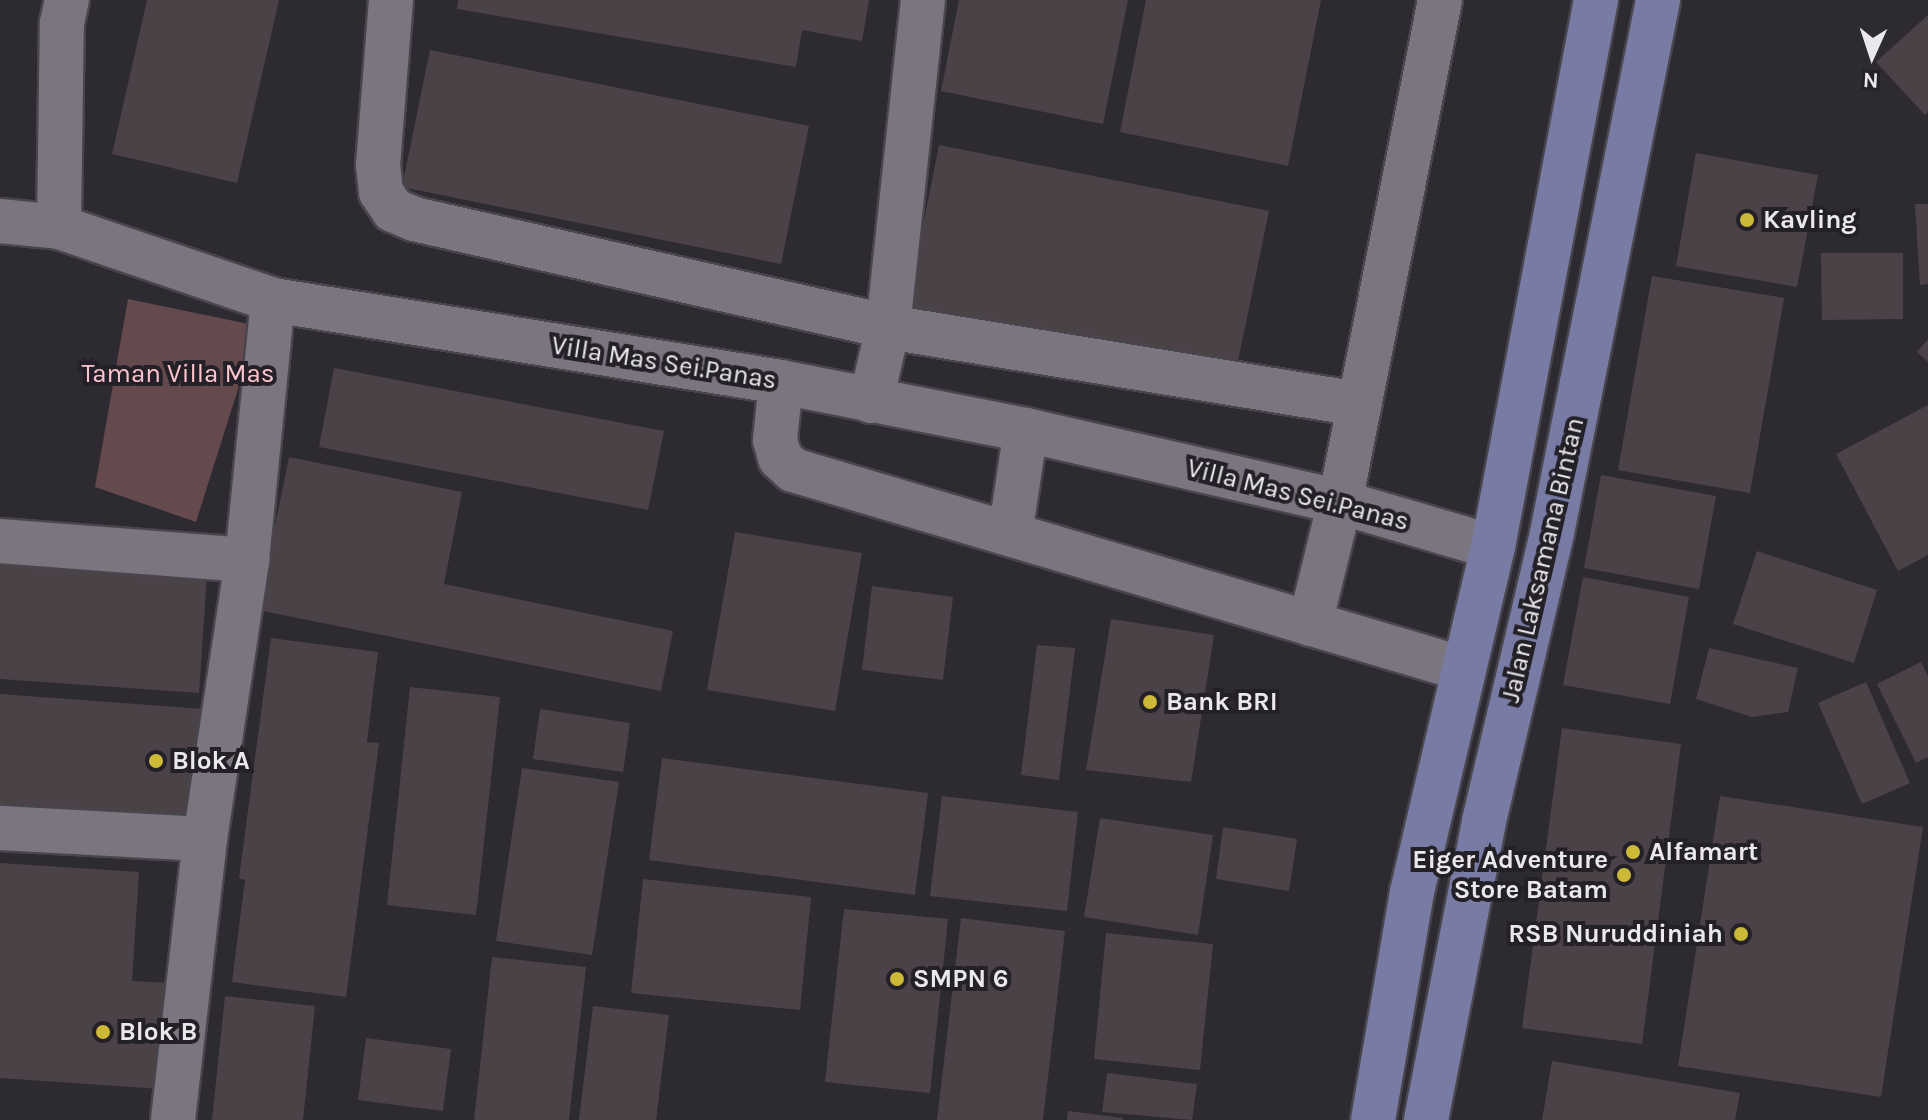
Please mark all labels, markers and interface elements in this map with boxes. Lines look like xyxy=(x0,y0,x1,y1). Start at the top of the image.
north arrow xyxy=(1832,16,1912,96)
text: N xyxy=(1862,67,1879,93)
place label: Kavling xyxy=(1763,204,1856,236)
marker: Kavling xyxy=(1738,211,1756,229)
street label: Villa Mas Sei.Panas xyxy=(549,330,779,396)
park label: Taman Villa Mas xyxy=(82,358,274,390)
street label: Jalan Laksamana Bintan xyxy=(1495,414,1591,706)
street label: Villa Mas Sei.Panas xyxy=(1184,452,1412,538)
place label: Bank BRI xyxy=(1166,686,1278,718)
marker: Bank BRI xyxy=(1141,693,1159,711)
place label: Blok A xyxy=(172,745,250,777)
marker: Blok A xyxy=(147,752,165,770)
place label: Alfamart xyxy=(1649,836,1758,868)
marker: Alfamart xyxy=(1624,843,1642,861)
place label: Eiger Adventure Store Batam xyxy=(1412,844,1608,906)
marker: Eiger Adventure Store Batam xyxy=(1615,866,1633,884)
place label: RSB Nuruddiniah xyxy=(1508,918,1723,950)
marker: RSB Nuruddiniah xyxy=(1730,923,1752,945)
place label: SMPN 6 xyxy=(913,963,1008,995)
marker: SMPN 6 xyxy=(888,970,906,988)
place label: Blok B xyxy=(119,1016,197,1048)
marker: Blok B xyxy=(94,1023,112,1041)

